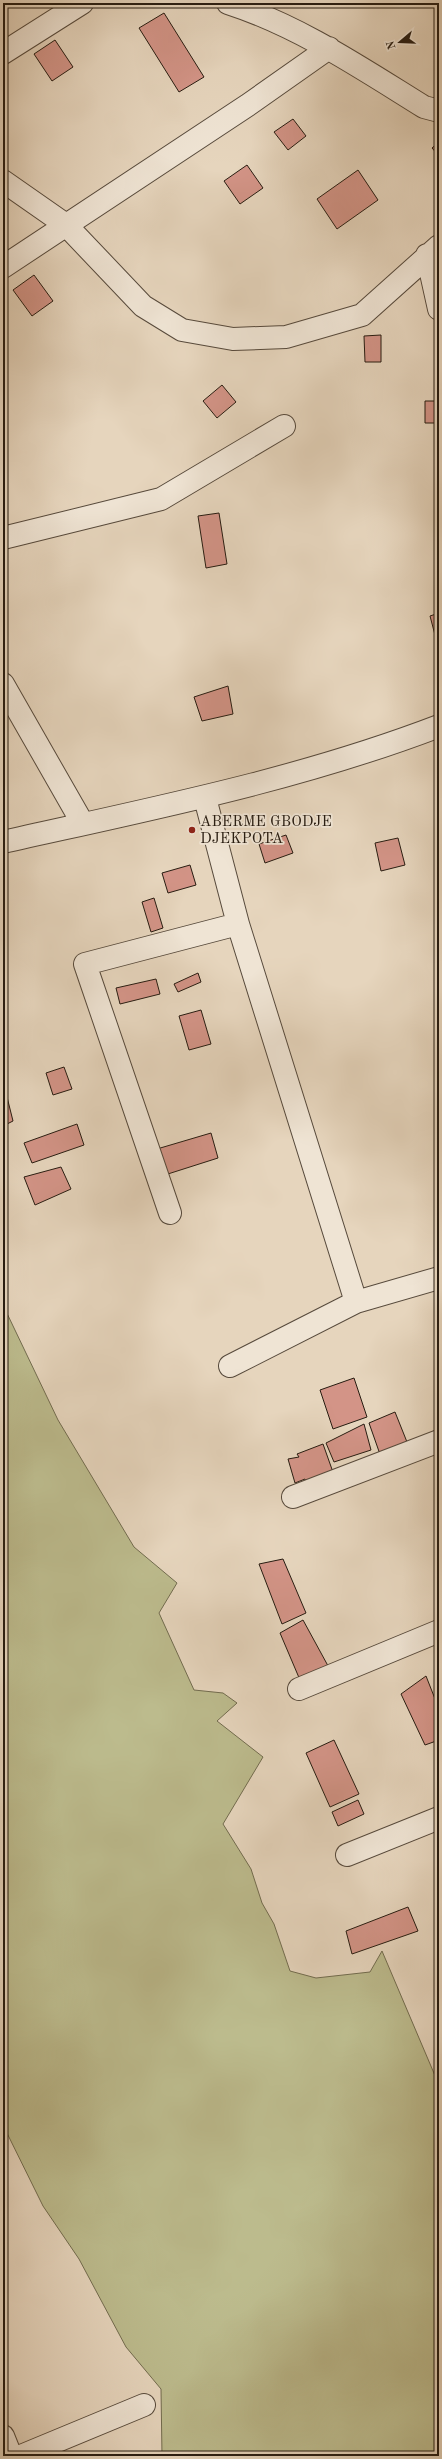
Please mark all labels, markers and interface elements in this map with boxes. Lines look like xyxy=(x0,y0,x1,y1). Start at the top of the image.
north arrow xyxy=(380,22,420,62)
text: N xyxy=(385,38,399,51)
place label: ABERME GBODJE DJEKPOTA xyxy=(200,815,332,847)
marker: ABERME GBODJE DJEKPOTA xyxy=(187,825,197,835)

